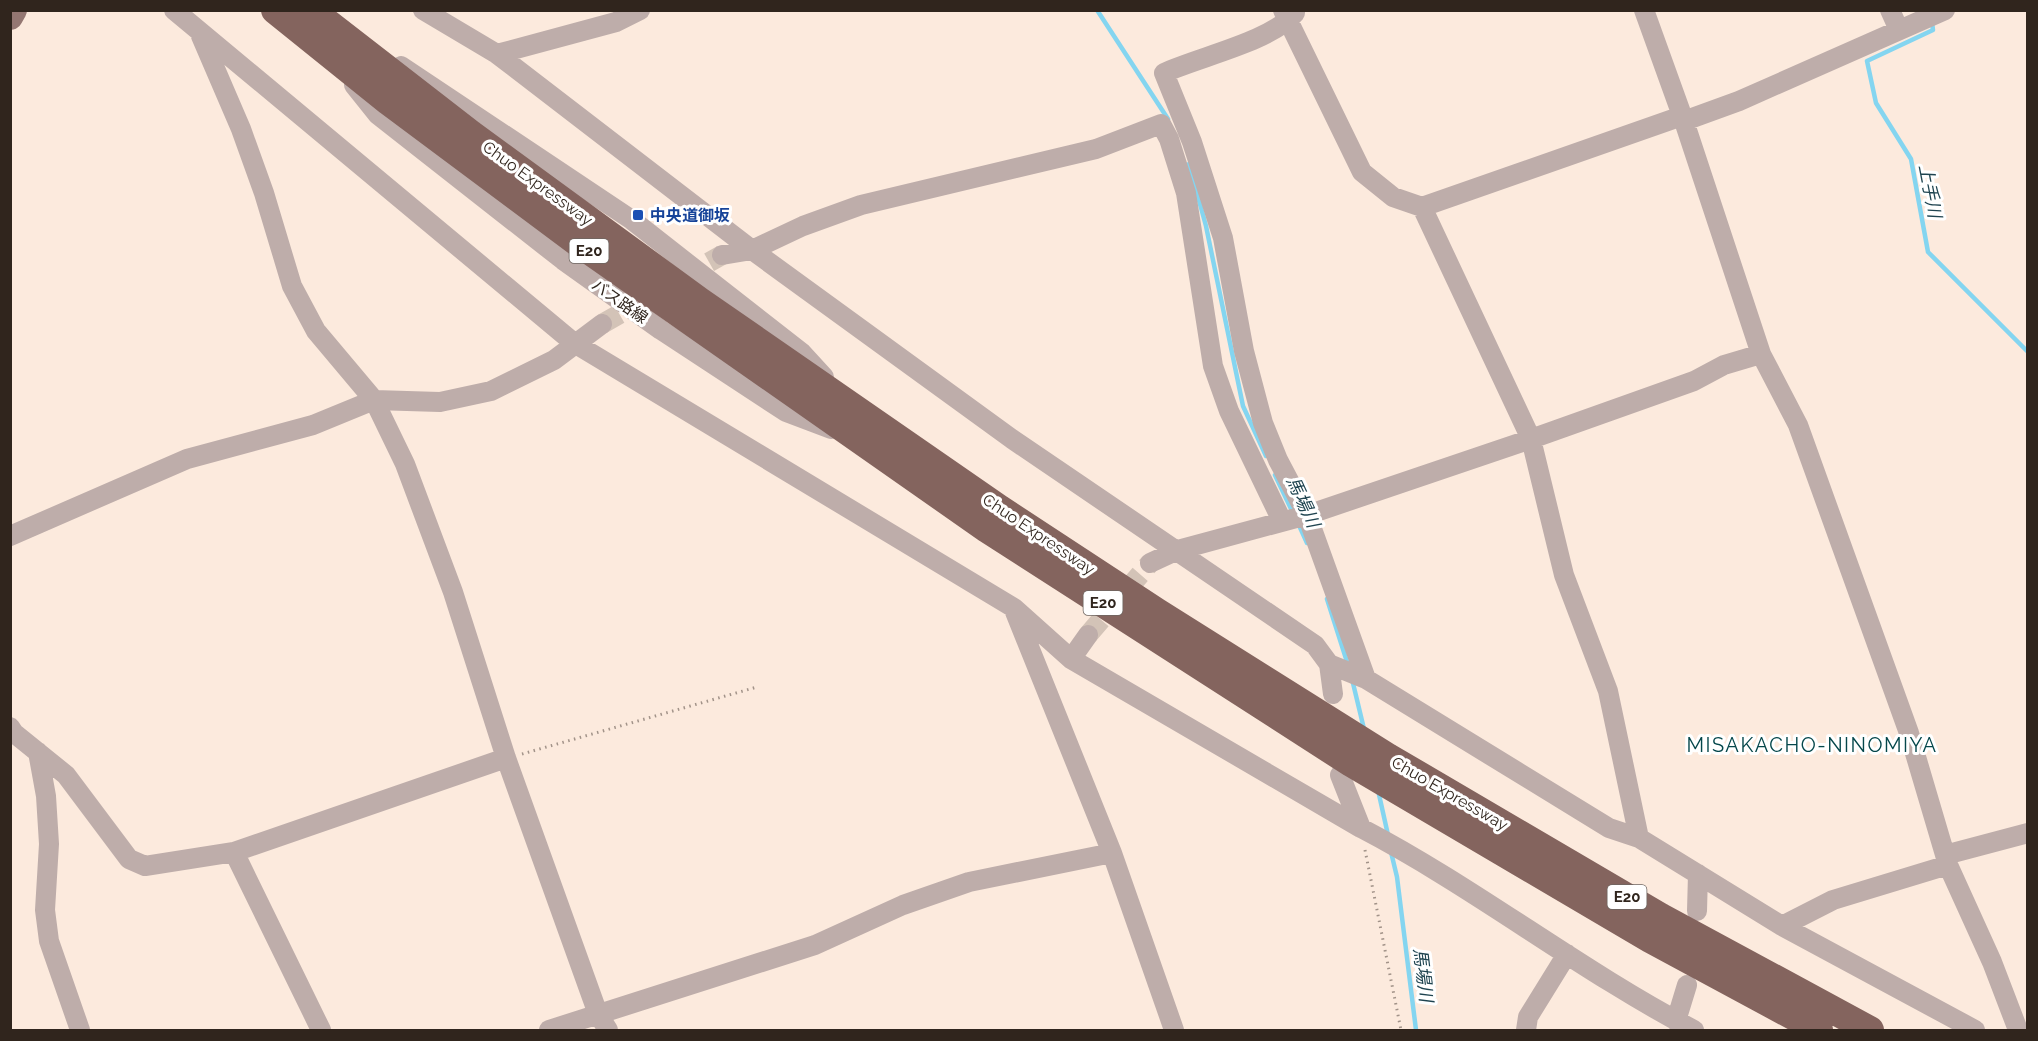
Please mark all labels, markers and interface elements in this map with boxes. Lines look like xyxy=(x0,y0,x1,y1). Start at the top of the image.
street label: Chuo Expressway xyxy=(479,137,597,230)
water label: 上手川 xyxy=(1915,162,1946,221)
place label: 中央道御坂 xyxy=(650,206,730,225)
marker: 中央道御坂 xyxy=(631,208,645,222)
road number: E20 xyxy=(570,239,608,263)
street label: バス路線 xyxy=(588,275,651,328)
water label: 馬場川 xyxy=(1283,473,1325,533)
street label: Chuo Expressway xyxy=(979,490,1099,579)
road number: E20 xyxy=(1084,591,1122,615)
district label: MISAKACHO-NINOMIYA xyxy=(1686,733,1938,757)
street label: Chuo Expressway xyxy=(1388,752,1512,835)
road number: E20 xyxy=(1608,885,1646,909)
water label: 馬場川 xyxy=(1410,947,1437,1005)

